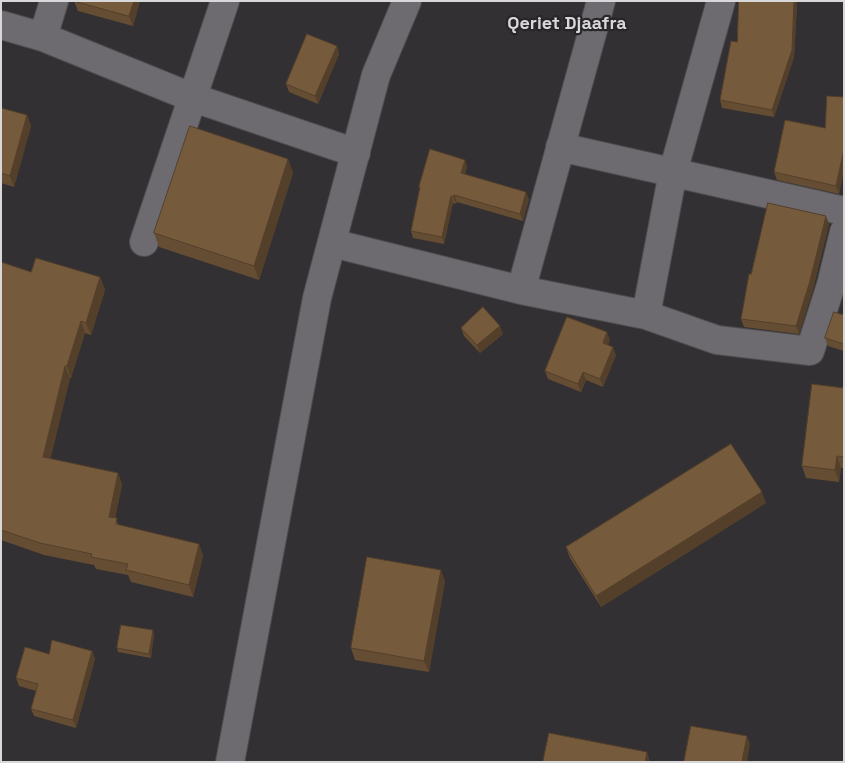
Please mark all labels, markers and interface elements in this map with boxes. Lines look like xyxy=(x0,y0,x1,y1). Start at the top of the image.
district label: Qeriet Djaafra xyxy=(507,13,627,35)

